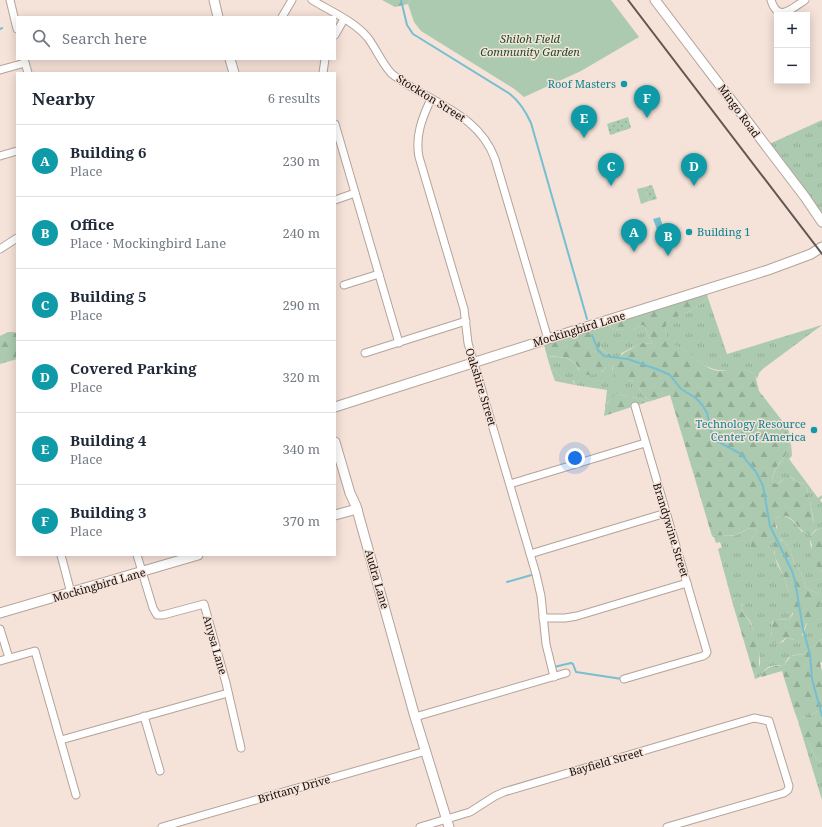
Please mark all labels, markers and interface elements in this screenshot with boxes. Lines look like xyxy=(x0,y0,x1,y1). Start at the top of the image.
map controls xyxy=(774,12,810,84)
button: + xyxy=(774,12,810,48)
search box xyxy=(16,16,336,60)
icon: search xyxy=(30,27,52,49)
text: Search here xyxy=(62,28,147,48)
park label: Shiloh Field Community Garden xyxy=(480,31,580,59)
button: − xyxy=(774,48,810,84)
street label: Stockton Street xyxy=(394,70,469,125)
place label: Roof Masters xyxy=(548,76,616,91)
marker: Roof Masters xyxy=(619,79,629,89)
street label: Mingo Road xyxy=(715,81,764,141)
pin: F xyxy=(634,85,660,118)
text: Nearby xyxy=(32,87,95,110)
text: 6 results xyxy=(268,89,320,107)
pin: E xyxy=(571,105,597,138)
text: Building 6 xyxy=(70,142,146,162)
text: A xyxy=(40,152,50,170)
text: 230 m xyxy=(283,152,320,170)
pin: C xyxy=(598,153,624,186)
pin: D xyxy=(681,153,707,186)
text: Place xyxy=(70,162,103,180)
text: Office xyxy=(70,214,114,234)
pin: A xyxy=(621,219,647,252)
pin: B xyxy=(655,223,681,256)
text: B xyxy=(41,224,49,242)
text: 240 m xyxy=(283,224,320,242)
place label: Building 1 xyxy=(697,224,750,239)
marker: Building 1 xyxy=(684,227,694,237)
text: Place · Mockingbird Lane xyxy=(70,234,226,252)
text: Building 5 xyxy=(70,286,146,306)
text: C xyxy=(41,296,49,314)
text: 290 m xyxy=(283,296,320,314)
text: Place xyxy=(70,306,103,324)
street label: Mockingbird Lane xyxy=(531,307,627,350)
street label: Oakshire Street xyxy=(462,346,501,428)
text: Covered Parking xyxy=(70,358,197,378)
text: D xyxy=(40,368,50,386)
text: 320 m xyxy=(283,368,320,386)
text: Place xyxy=(70,378,103,396)
place label: Technology Resource Center of America xyxy=(695,416,806,444)
marker: Technology Resource Center of America xyxy=(809,425,819,435)
text: Building 4 xyxy=(70,430,146,450)
text: E xyxy=(41,440,49,458)
text: 340 m xyxy=(283,440,320,458)
your location xyxy=(565,448,585,468)
text: Place xyxy=(70,450,103,468)
street label: Brandywine Street xyxy=(650,481,693,579)
text: Building 3 xyxy=(70,502,146,522)
text: F xyxy=(41,512,49,530)
text: 370 m xyxy=(283,512,320,530)
text: Place xyxy=(70,522,103,540)
street label: Audra Lane xyxy=(362,547,393,611)
street label: Mockingbird Lane xyxy=(51,564,147,605)
street label: Anysa Lane xyxy=(200,614,231,676)
street label: Bayfield Street xyxy=(567,744,645,779)
street label: Brittany Drive xyxy=(256,771,332,806)

